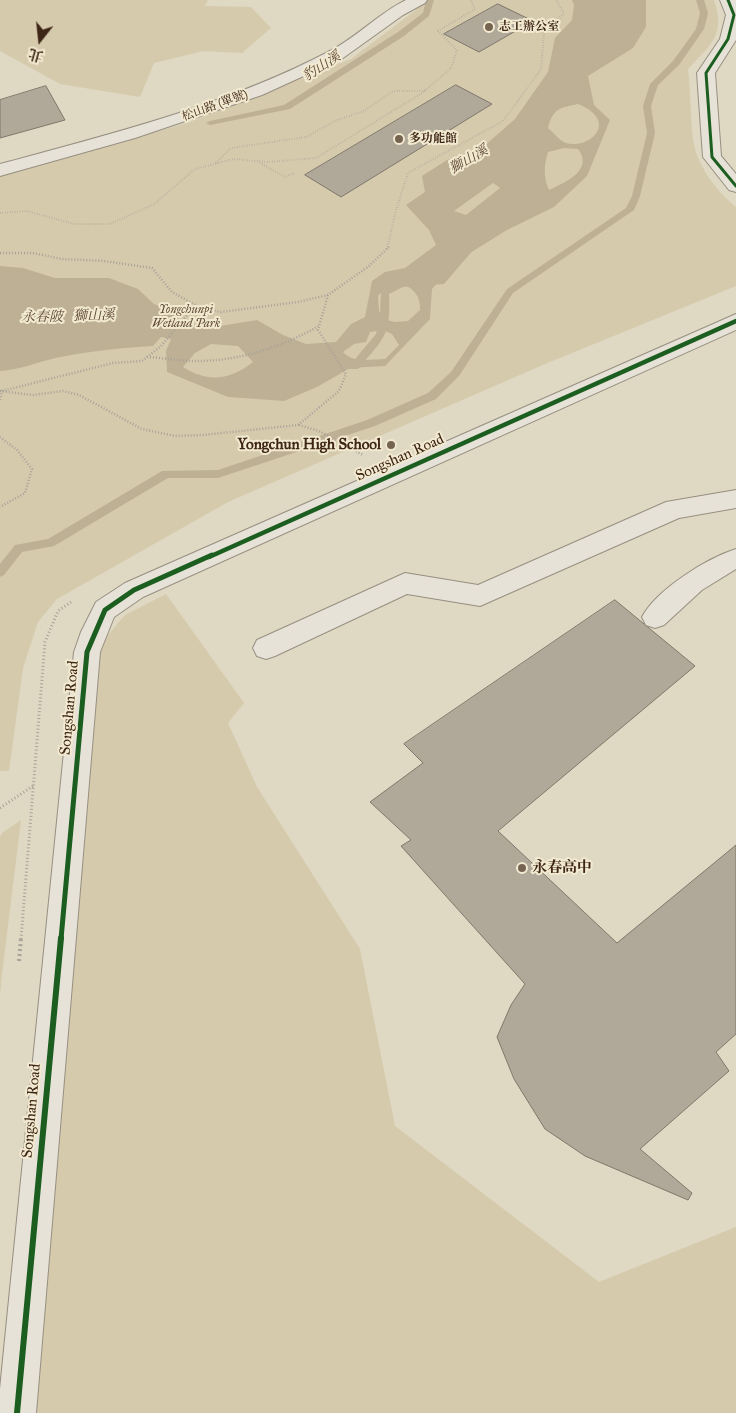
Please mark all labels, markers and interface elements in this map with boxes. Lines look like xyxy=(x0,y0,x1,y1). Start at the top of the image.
north arrow xyxy=(15,15,65,65)
place label: 志工辦公室 xyxy=(499,20,559,34)
marker: 志工辦公室 xyxy=(483,21,495,33)
text: 北 xyxy=(27,45,45,65)
water label: 豹山溪 xyxy=(300,49,344,85)
street label: 松山路 (單號) xyxy=(180,87,250,125)
place label: 多功能館 xyxy=(409,132,457,146)
marker: 多功能館 xyxy=(393,133,405,145)
water label: 獅山溪 xyxy=(447,142,491,178)
park label: Yongchunpi Wetland Park xyxy=(152,303,220,331)
water label: 獅山溪 xyxy=(73,307,115,325)
water label: 永春陂 xyxy=(21,310,63,326)
street label: Songshan Road xyxy=(353,430,447,486)
place label: Yongchun High School xyxy=(238,436,381,454)
marker: Yongchun High School xyxy=(385,439,397,451)
street label: Songshan Road xyxy=(57,660,83,756)
place label: 永春高中 xyxy=(532,859,592,877)
marker: 永春高中 xyxy=(516,862,528,874)
street label: Songshan Road xyxy=(19,1063,45,1159)

